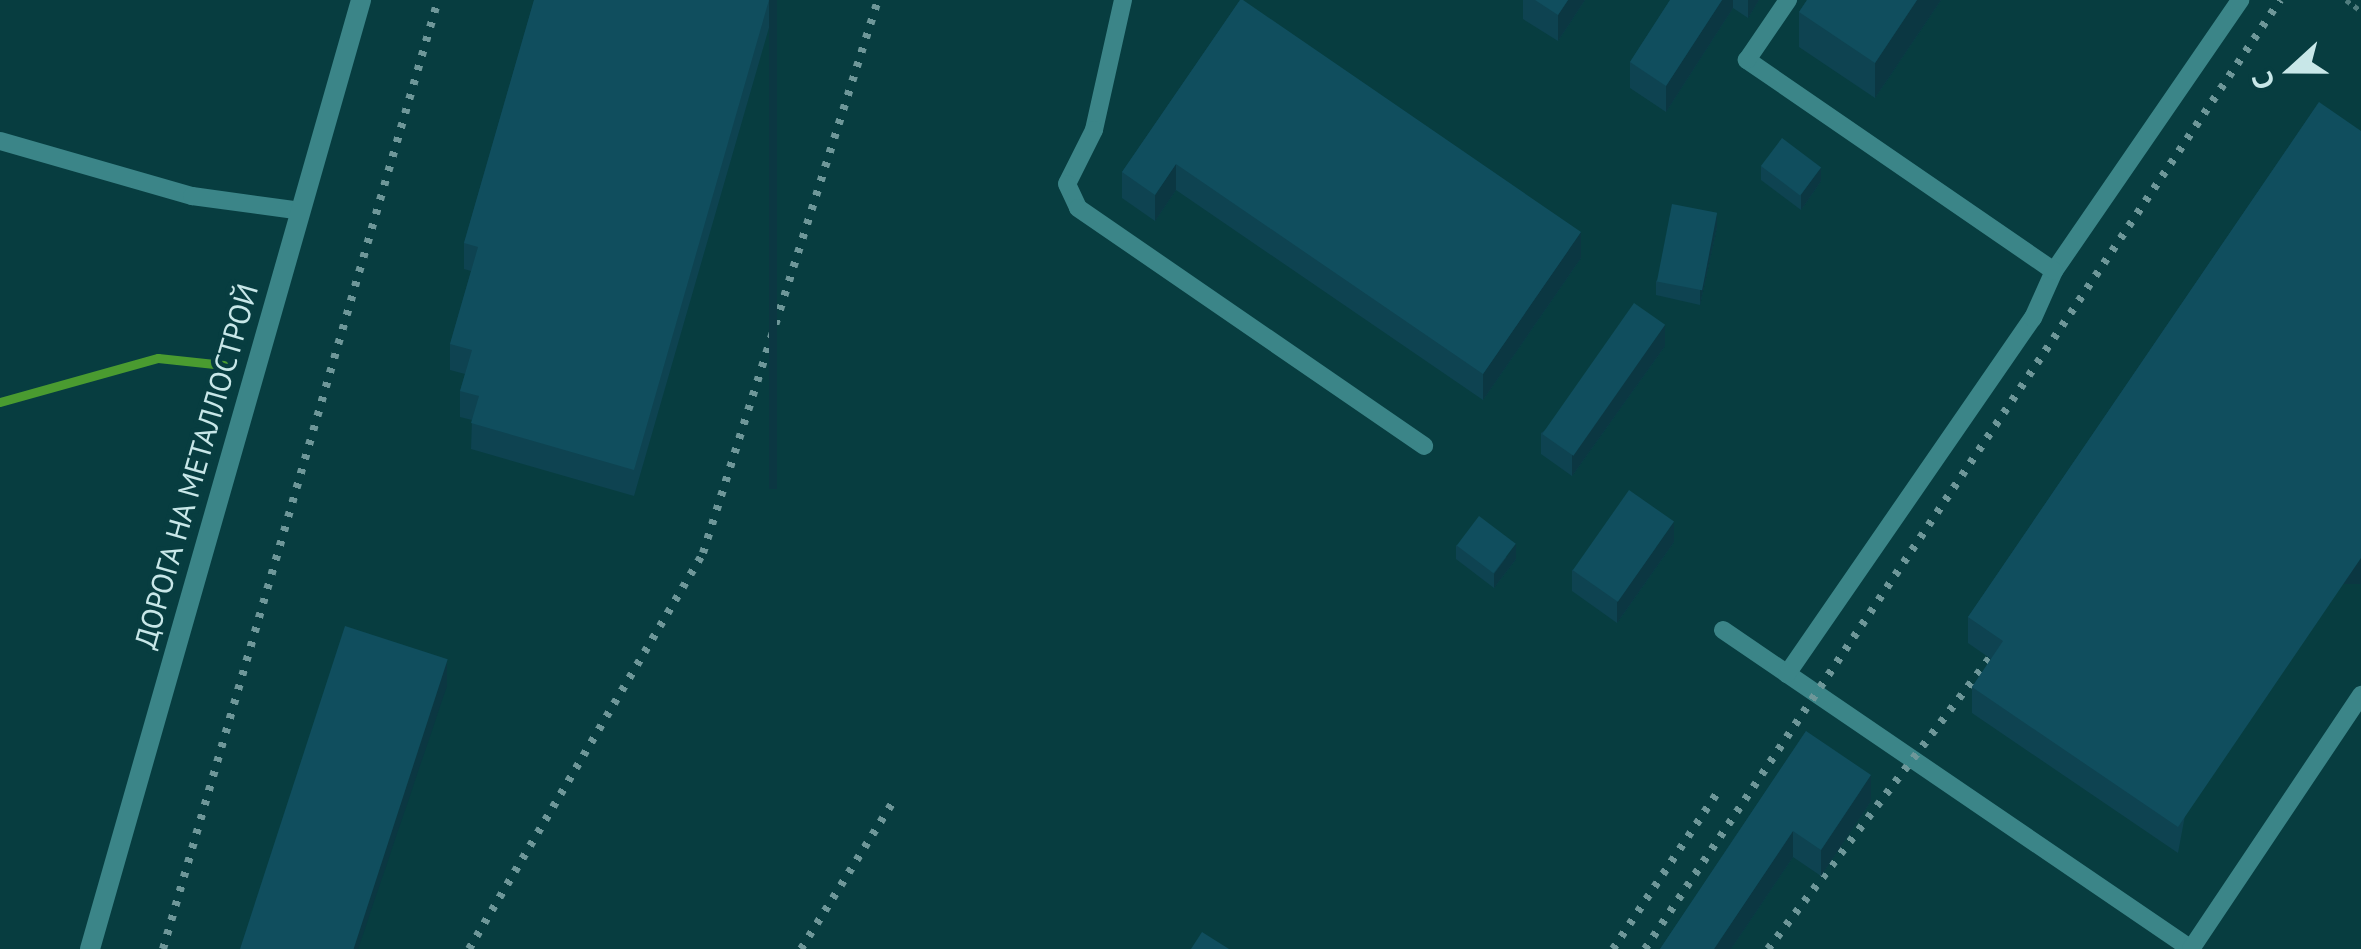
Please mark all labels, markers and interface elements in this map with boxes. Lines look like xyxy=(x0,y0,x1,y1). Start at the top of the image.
north arrow xyxy=(2241,20,2341,120)
text: С xyxy=(2242,67,2283,95)
street label: ДОРОГА НА МЕТАЛЛОСТРОЙ xyxy=(126,279,266,653)

